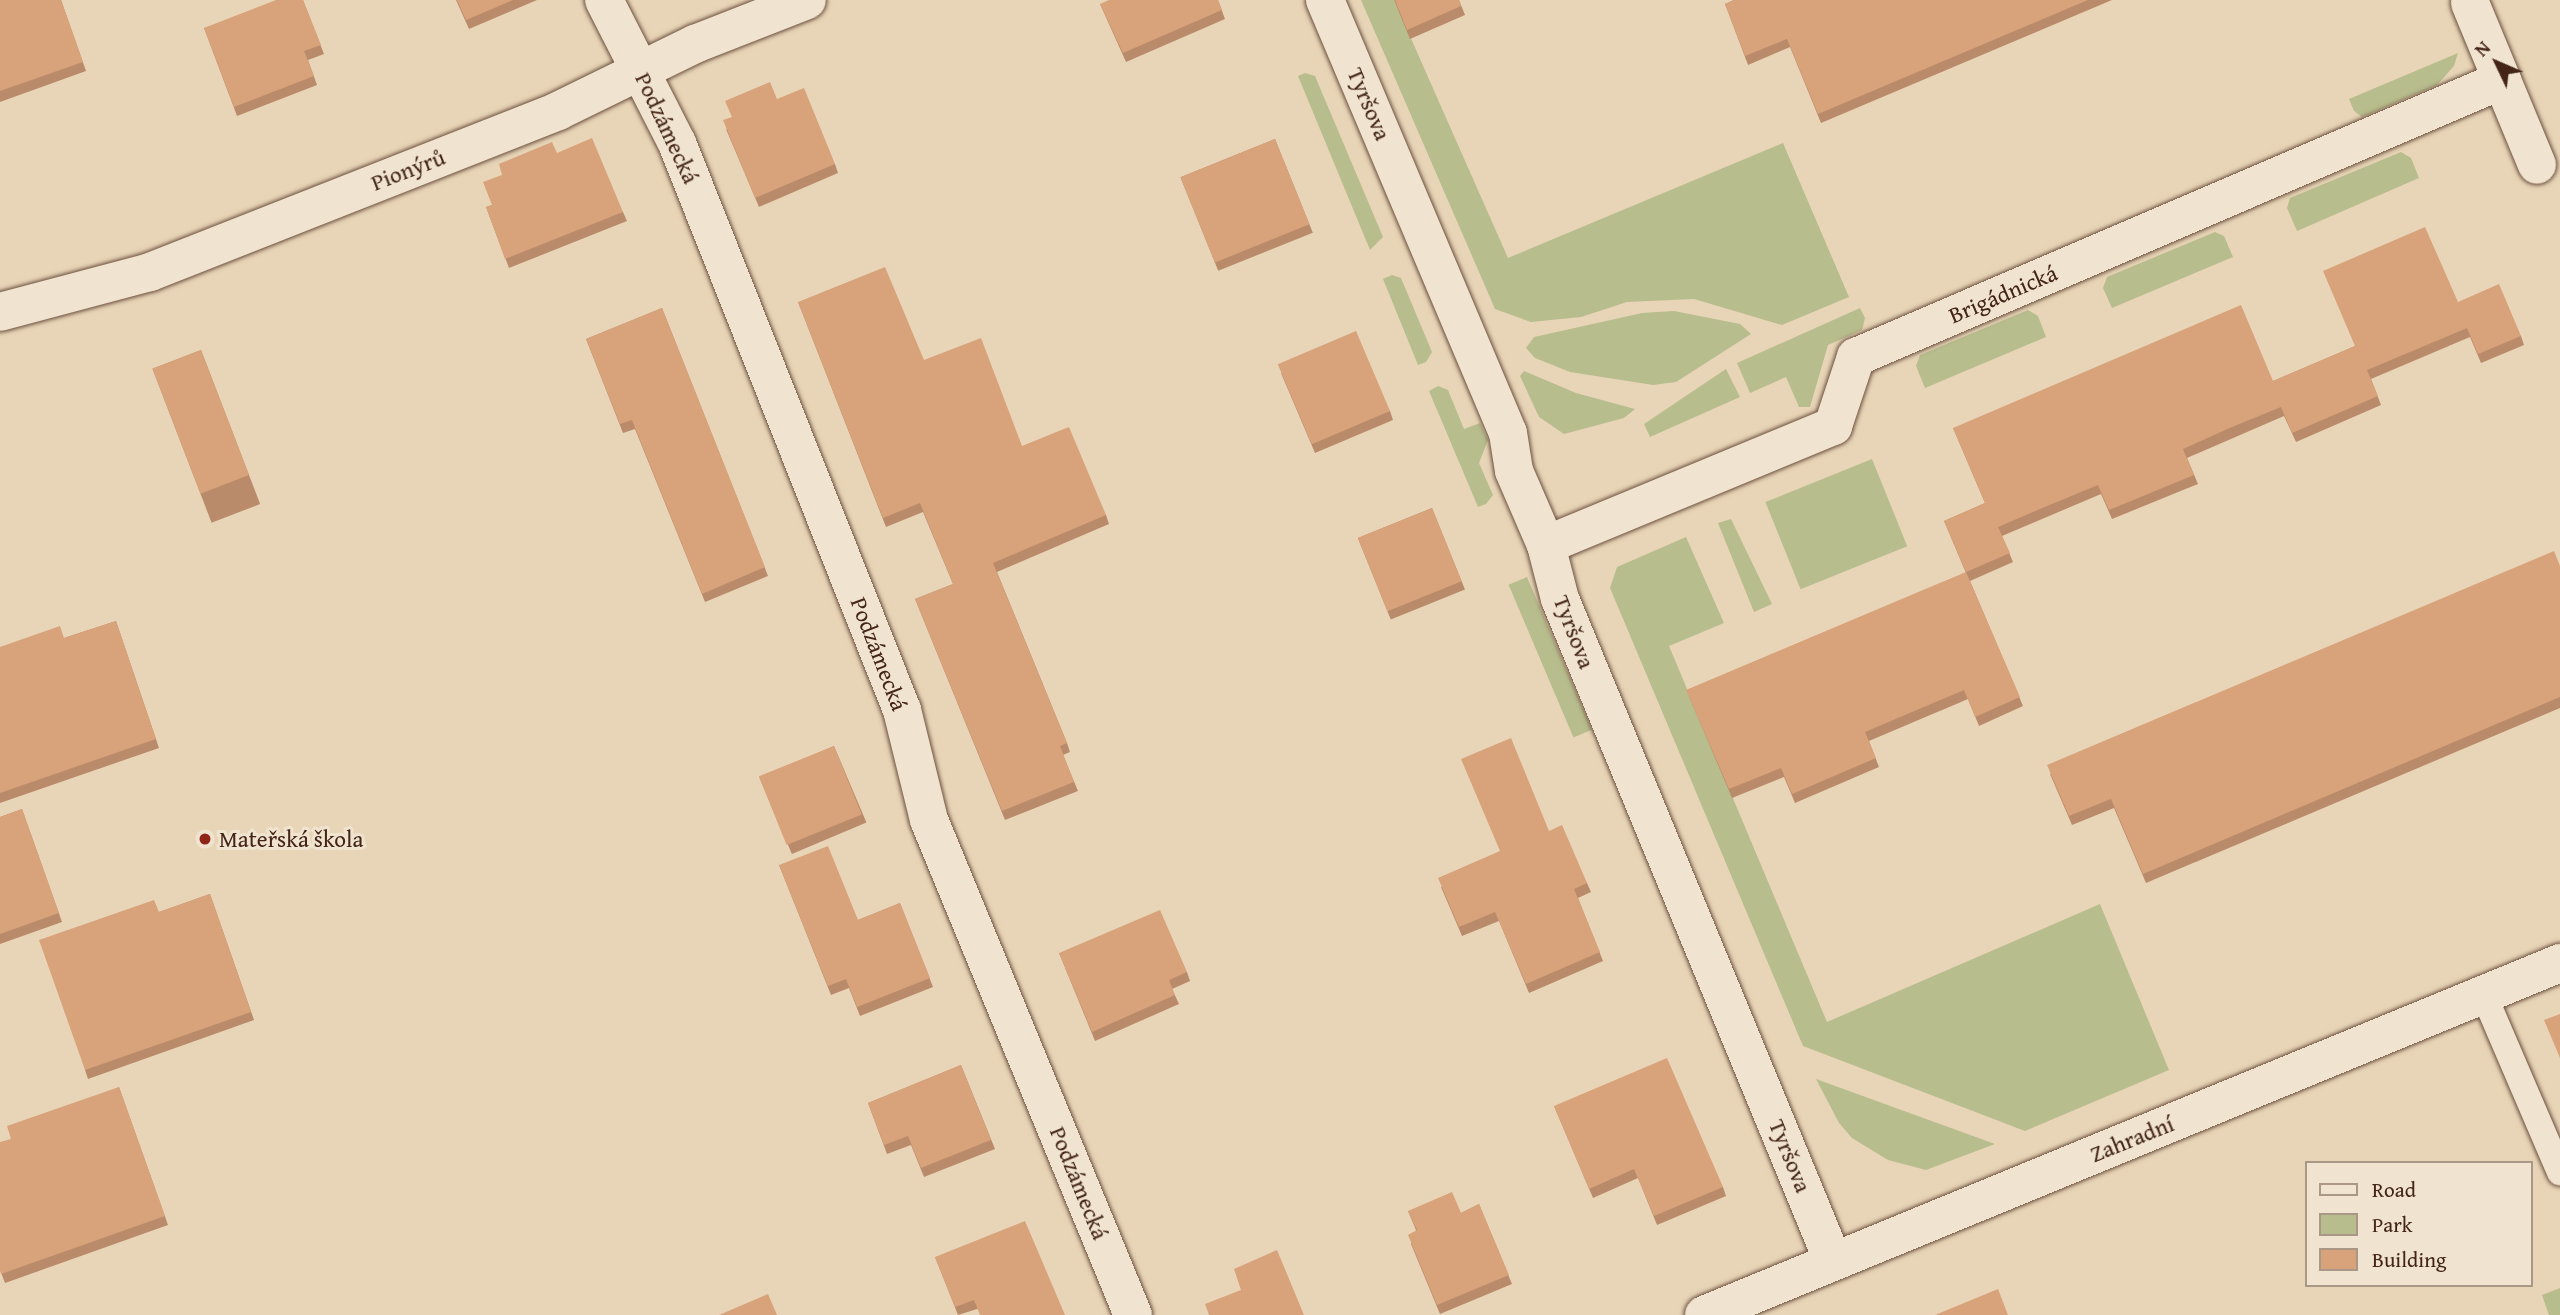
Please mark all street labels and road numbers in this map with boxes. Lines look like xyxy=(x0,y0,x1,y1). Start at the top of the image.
street label: Tyršova xyxy=(1341,64,1397,144)
street label: Podzámecká xyxy=(629,68,705,188)
street label: Pionýrů xyxy=(367,143,449,197)
street label: Brigádnická xyxy=(1945,259,2061,329)
street label: Tyršova xyxy=(1547,592,1601,672)
street label: Podzámecká xyxy=(845,593,913,715)
street label: Zahradní xyxy=(2086,1110,2178,1168)
street label: Tyršova xyxy=(1763,1116,1817,1196)
street label: Podzámecká xyxy=(1044,1123,1114,1243)

